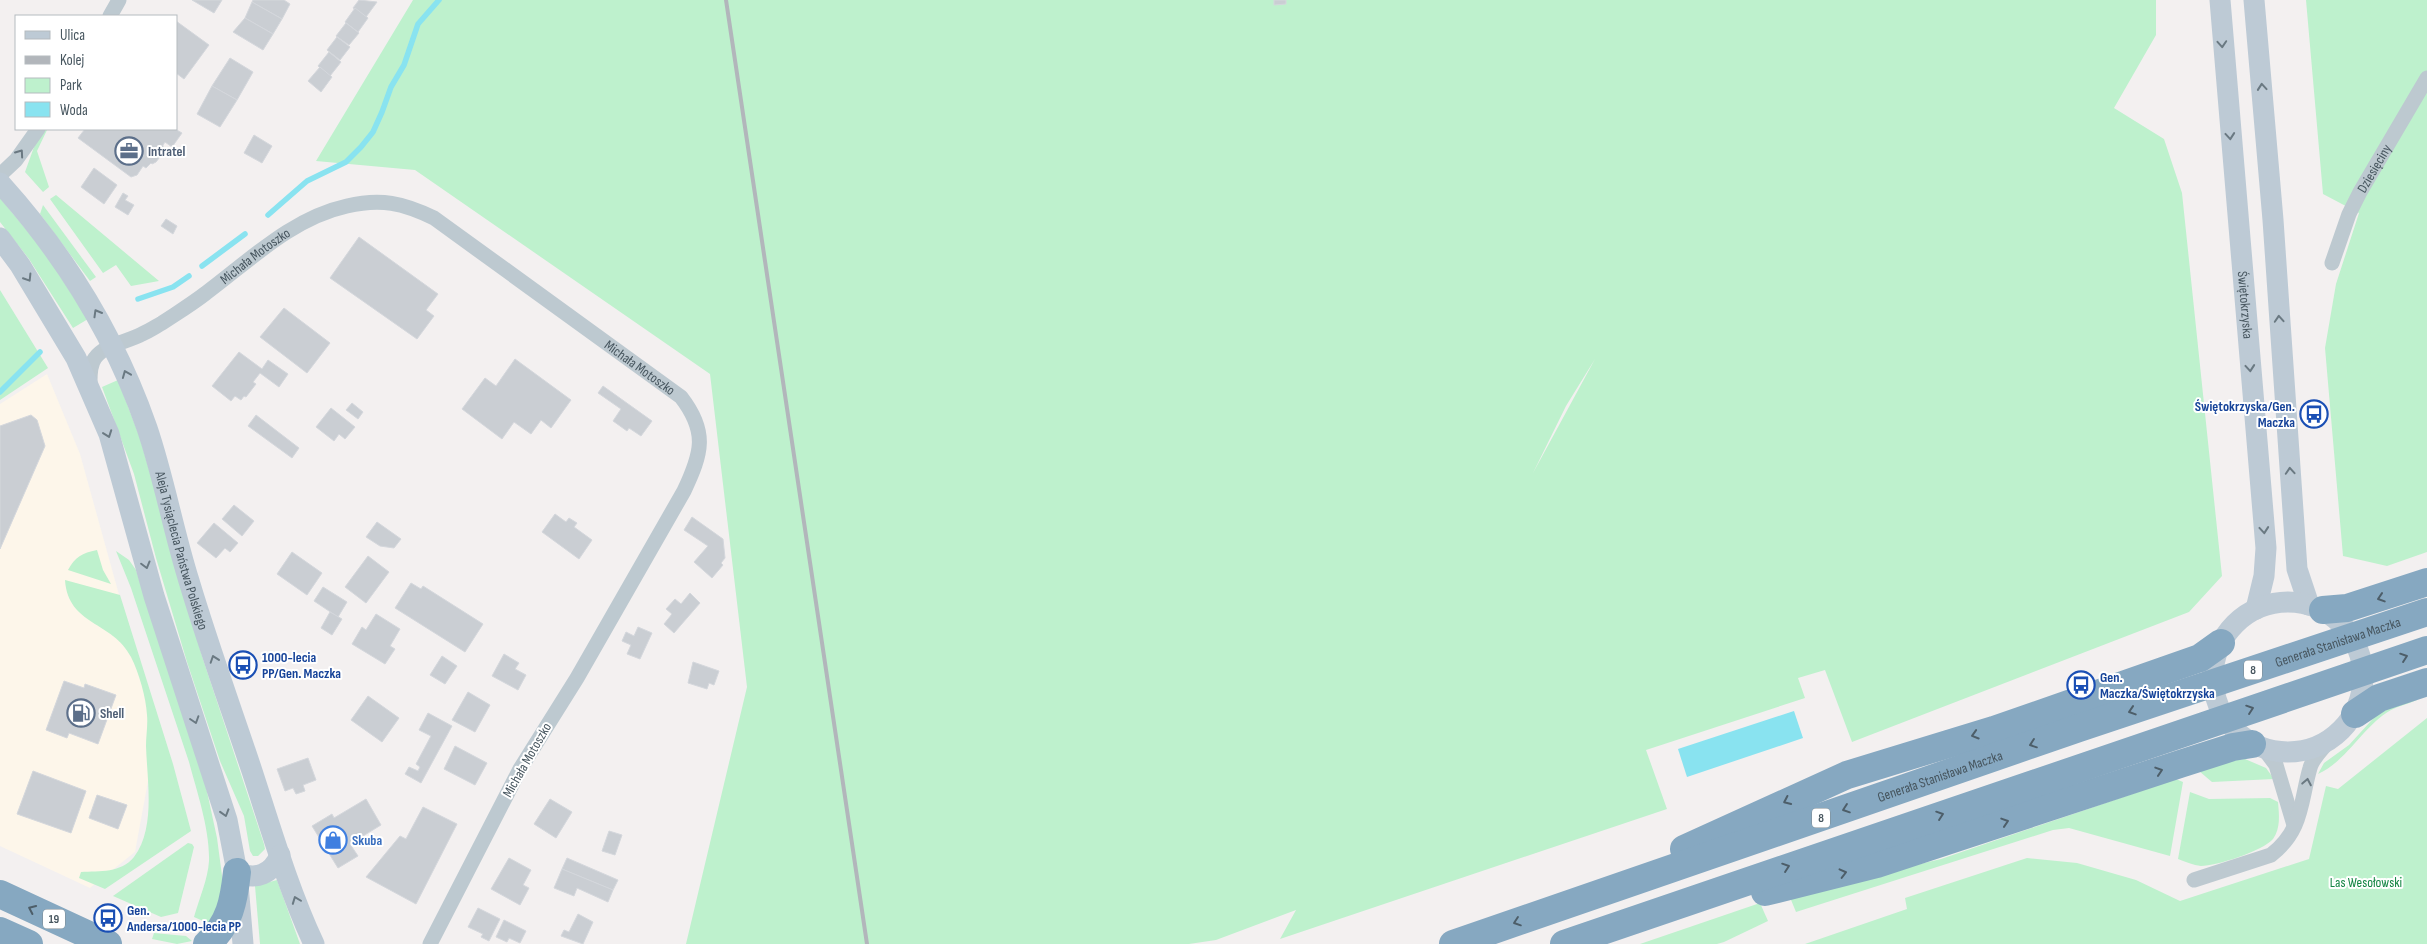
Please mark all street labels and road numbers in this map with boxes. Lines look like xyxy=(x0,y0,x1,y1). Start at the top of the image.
street label: Dziesięciny xyxy=(2353,141,2395,195)
street label: Michała Motoszko xyxy=(216,224,293,288)
street label: Świętokrzyska xyxy=(2234,270,2257,339)
street label: Michała Motoszko xyxy=(601,336,679,399)
street label: Aleja Tysiąclecia Państwa Polskiego xyxy=(152,468,212,632)
street label: Generała Stanisława Maczka xyxy=(2273,613,2403,671)
road number: 8 xyxy=(2244,660,2262,680)
street label: Michała Motoszko xyxy=(499,720,555,800)
street label: Generała Stanisława Maczka xyxy=(1875,747,2005,805)
road number: 8 xyxy=(1812,808,1830,828)
road number: 19 xyxy=(43,910,65,929)

